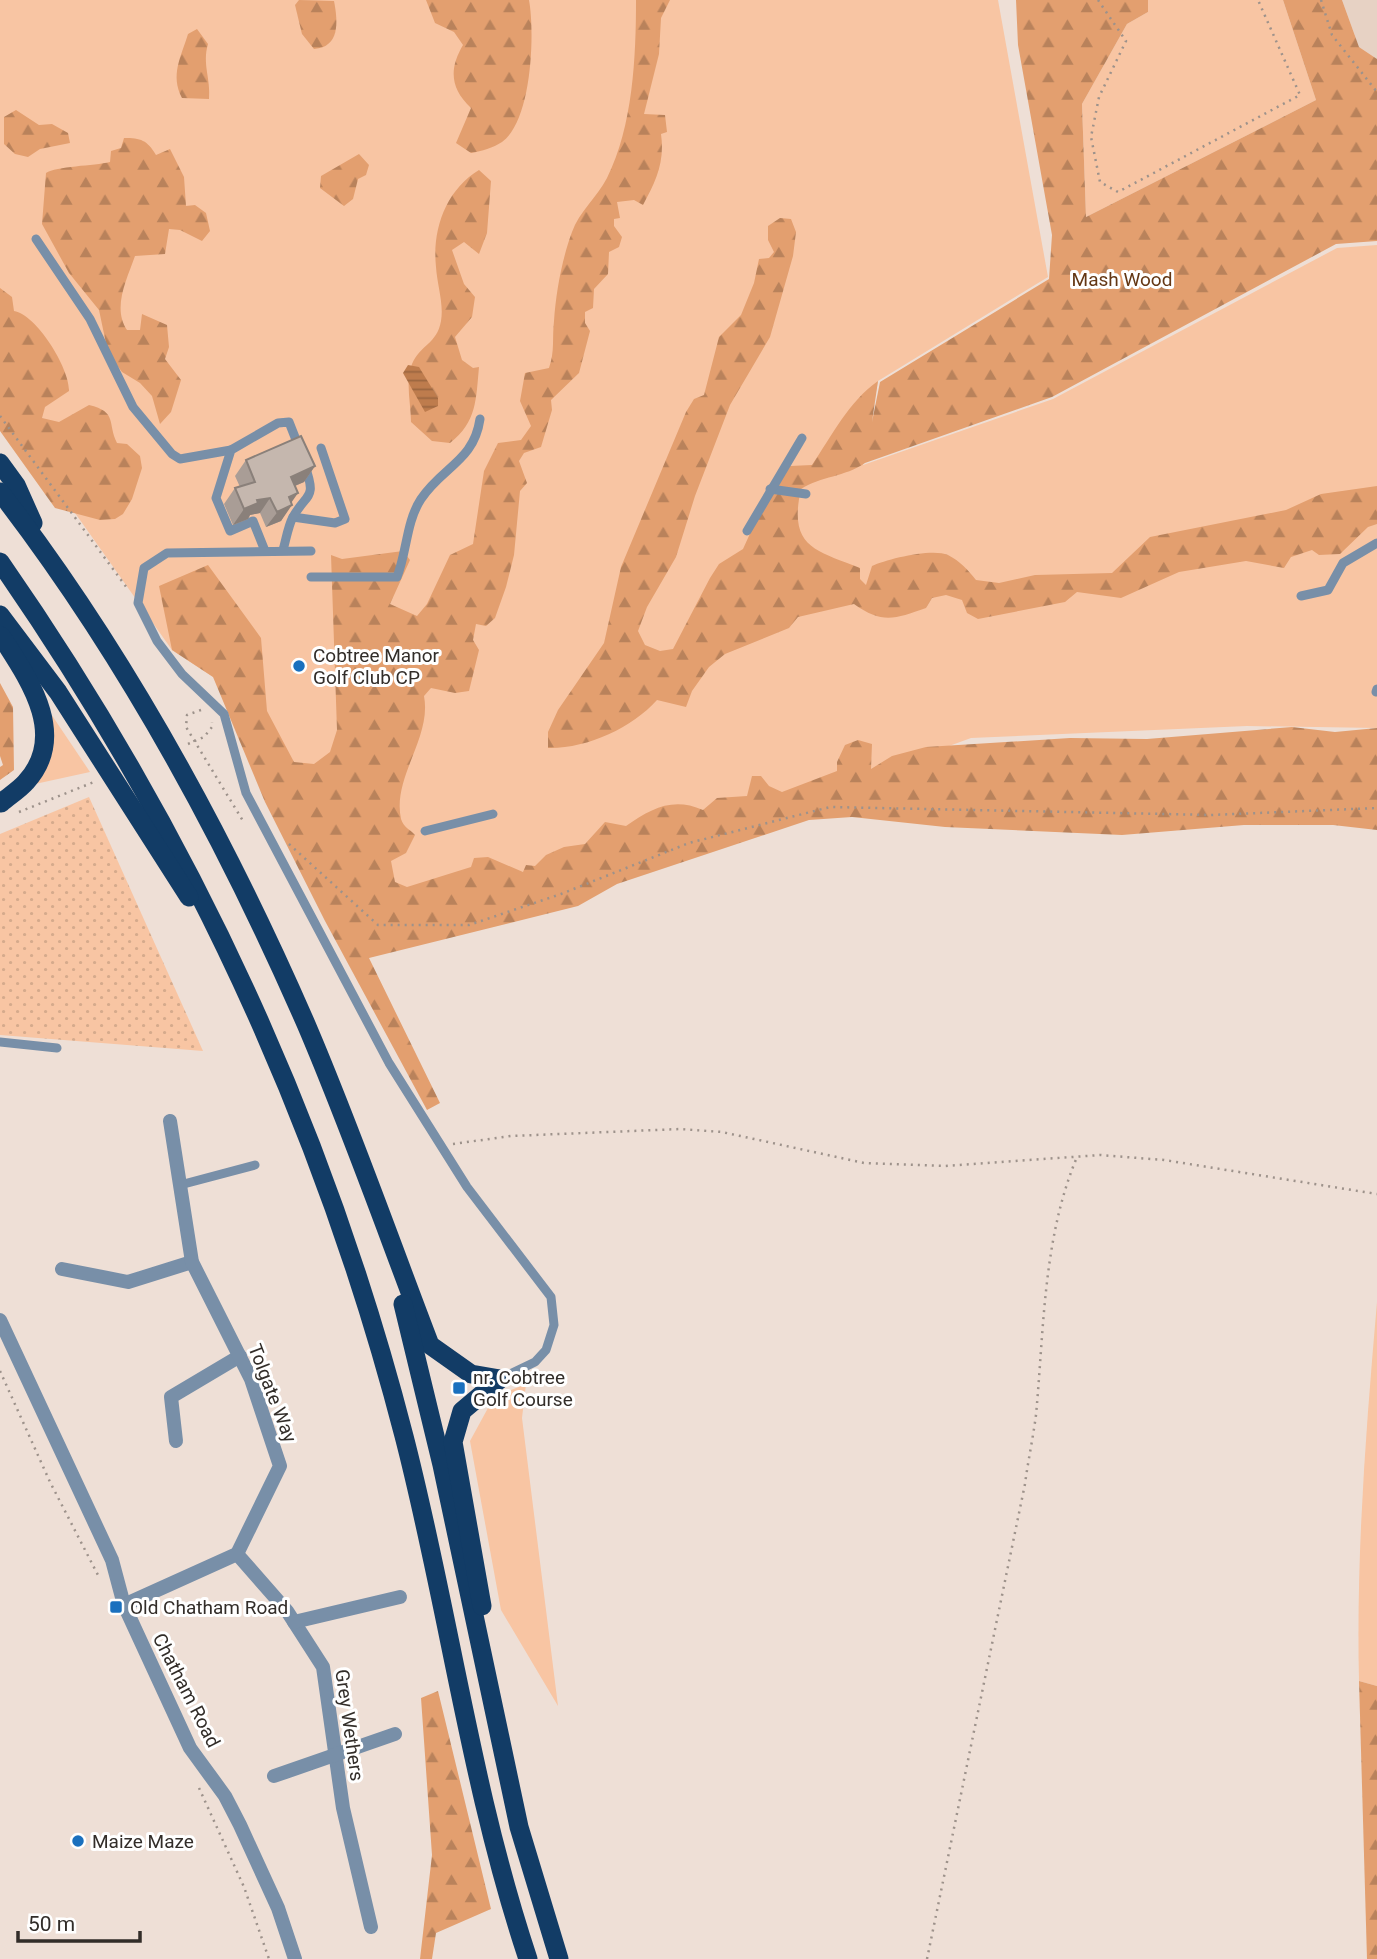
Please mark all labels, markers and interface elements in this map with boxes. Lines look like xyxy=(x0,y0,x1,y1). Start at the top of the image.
park label: Mash Wood xyxy=(1072,268,1172,291)
place label: Cobtree Manor Golf Club CP xyxy=(313,644,439,689)
marker: Cobtree Manor Golf Club CP xyxy=(291,658,307,674)
street label: Tolgate Way xyxy=(243,1341,302,1446)
place label: nr. Cobtree Golf Course xyxy=(473,1366,573,1411)
marker: nr. Cobtree Golf Course xyxy=(451,1380,467,1396)
place label: Old Chatham Road xyxy=(130,1596,288,1619)
marker: Old Chatham Road xyxy=(108,1599,124,1615)
street label: Chatham Road xyxy=(148,1629,225,1751)
street label: Grey Wethers xyxy=(330,1668,369,1782)
place label: Maize Maze xyxy=(92,1830,194,1853)
marker: Maize Maze xyxy=(70,1833,86,1849)
scale bar xyxy=(18,1899,140,1943)
text: 50 m xyxy=(28,1912,75,1936)

